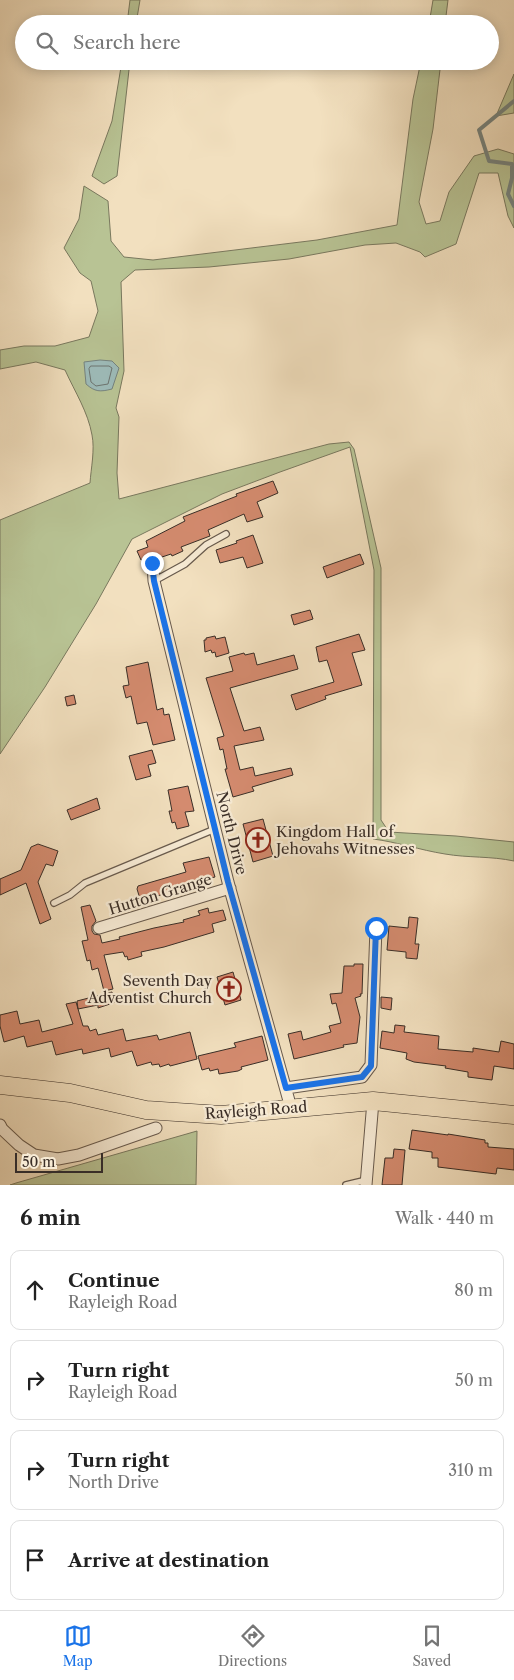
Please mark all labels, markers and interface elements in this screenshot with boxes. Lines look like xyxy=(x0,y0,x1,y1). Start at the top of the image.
search box xyxy=(15,15,499,70)
icon: search xyxy=(33,29,61,57)
text: Search here xyxy=(73,31,181,54)
route end xyxy=(141,552,164,575)
street label: North Drive xyxy=(212,789,252,877)
place label: Kingdom Hall of Jehovahs Witnesses xyxy=(274,822,415,858)
church icon: Kingdom Hall of Jehovahs Witnesses xyxy=(245,827,271,853)
street label: Hutton Grange xyxy=(106,869,214,919)
route start xyxy=(365,917,388,940)
place label: Seventh Day Adventist Church xyxy=(86,971,213,1007)
church icon: Seventh Day Adventist Church xyxy=(216,976,242,1002)
street label: Rayleigh Road xyxy=(204,1097,308,1123)
scale bar xyxy=(15,1150,102,1173)
text: 50 m xyxy=(22,1153,55,1171)
text: 6 min xyxy=(20,1205,81,1230)
text: Walk · 440 m xyxy=(395,1208,494,1228)
text: Continue xyxy=(68,1269,160,1292)
icon: ahead xyxy=(21,1276,49,1304)
text: 80 m xyxy=(454,1280,493,1300)
text: Rayleigh Road xyxy=(68,1292,177,1312)
text: Turn right xyxy=(68,1359,169,1382)
icon: right xyxy=(21,1366,49,1394)
text: 50 m xyxy=(455,1370,493,1390)
text: Rayleigh Road xyxy=(68,1382,177,1402)
text: Turn right xyxy=(68,1449,169,1472)
icon: right xyxy=(21,1456,49,1484)
text: 310 m xyxy=(448,1460,493,1480)
text: North Drive xyxy=(68,1472,159,1492)
icon: arrive xyxy=(21,1546,49,1574)
text: Arrive at destination xyxy=(68,1549,269,1572)
tab: Map xyxy=(63,1622,93,1670)
tab: Directions xyxy=(218,1622,287,1670)
tab: Saved xyxy=(412,1622,451,1670)

